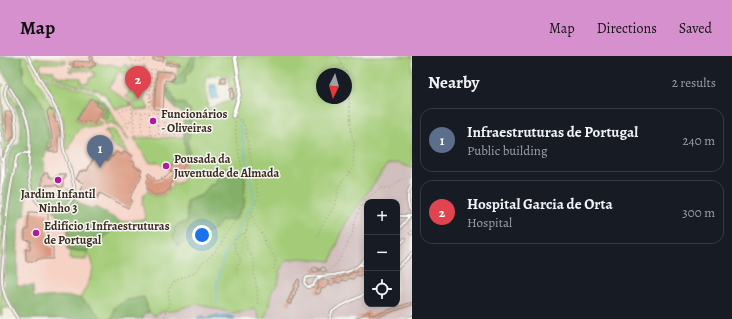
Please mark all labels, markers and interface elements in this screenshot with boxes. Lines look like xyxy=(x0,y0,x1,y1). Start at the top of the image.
text: Map xyxy=(20,15,55,41)
text: Map xyxy=(549,19,575,38)
text: Directions xyxy=(597,19,657,38)
text: Saved xyxy=(679,19,712,38)
pin: 2 xyxy=(125,66,151,99)
north arrow xyxy=(316,68,352,104)
text: Nearby xyxy=(428,71,479,94)
text: 2 results xyxy=(672,74,716,91)
place label: Funcionários - Oliveiras xyxy=(161,106,228,136)
marker: Funcionários - Oliveiras xyxy=(148,116,158,126)
text: Infraestruturas de Portugal xyxy=(467,122,638,142)
text: 1 xyxy=(440,132,444,149)
text: 240 m xyxy=(683,132,715,149)
pin: 1 xyxy=(87,135,113,168)
text: Public building xyxy=(467,142,547,159)
place label: Pousada da Juventude de Almada xyxy=(174,151,280,181)
marker: Pousada da Juventude de Almada xyxy=(161,161,171,171)
marker: Jardim Infantil Ninho 3 xyxy=(53,175,63,185)
place label: Jardim Infantil Ninho 3 xyxy=(21,186,96,216)
text: Hospital Garcia de Orta xyxy=(467,194,613,214)
map controls xyxy=(364,199,400,307)
button: + xyxy=(364,199,400,235)
text: 2 xyxy=(439,204,445,221)
text: 300 m xyxy=(682,204,715,221)
text: Hospital xyxy=(467,214,512,231)
place label: Edifício 1 Infraestruturas de Portugal xyxy=(44,218,170,248)
your location xyxy=(192,225,212,245)
marker: Edifício 1 Infraestruturas de Portugal xyxy=(31,228,41,238)
button: − xyxy=(364,235,400,271)
button: locate xyxy=(364,271,400,307)

